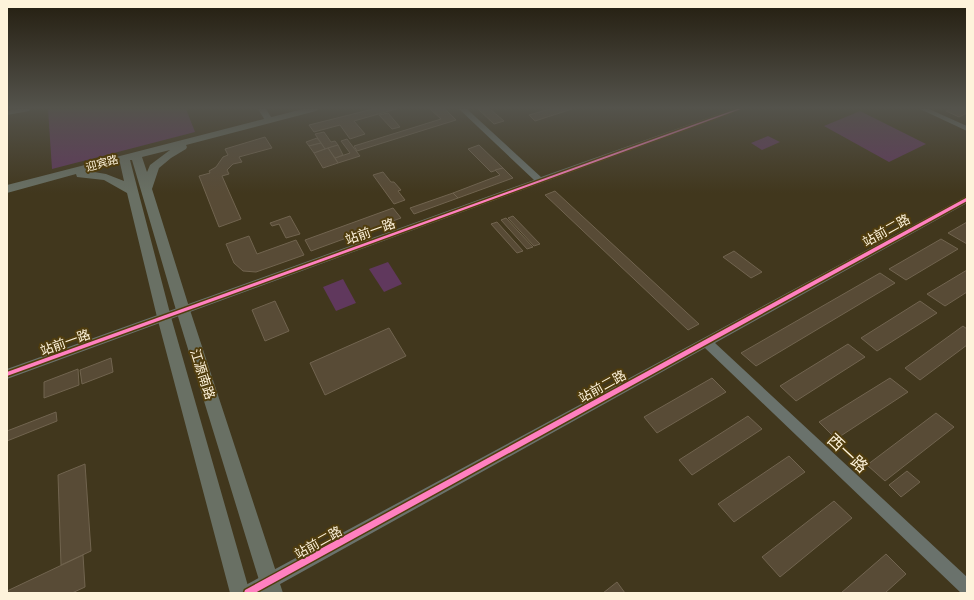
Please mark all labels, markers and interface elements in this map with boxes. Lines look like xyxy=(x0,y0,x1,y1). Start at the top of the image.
street label: 迎宾路 xyxy=(84,151,120,176)
street label: 站前二路 xyxy=(859,210,914,252)
street label: 站前一路 xyxy=(342,214,398,250)
street label: 站前一路 xyxy=(37,325,93,361)
street label: 江源南路 xyxy=(185,346,220,402)
street label: 站前二路 xyxy=(575,366,630,408)
street label: 西一路 xyxy=(822,429,873,479)
street label: 站前二路 xyxy=(291,522,346,564)

